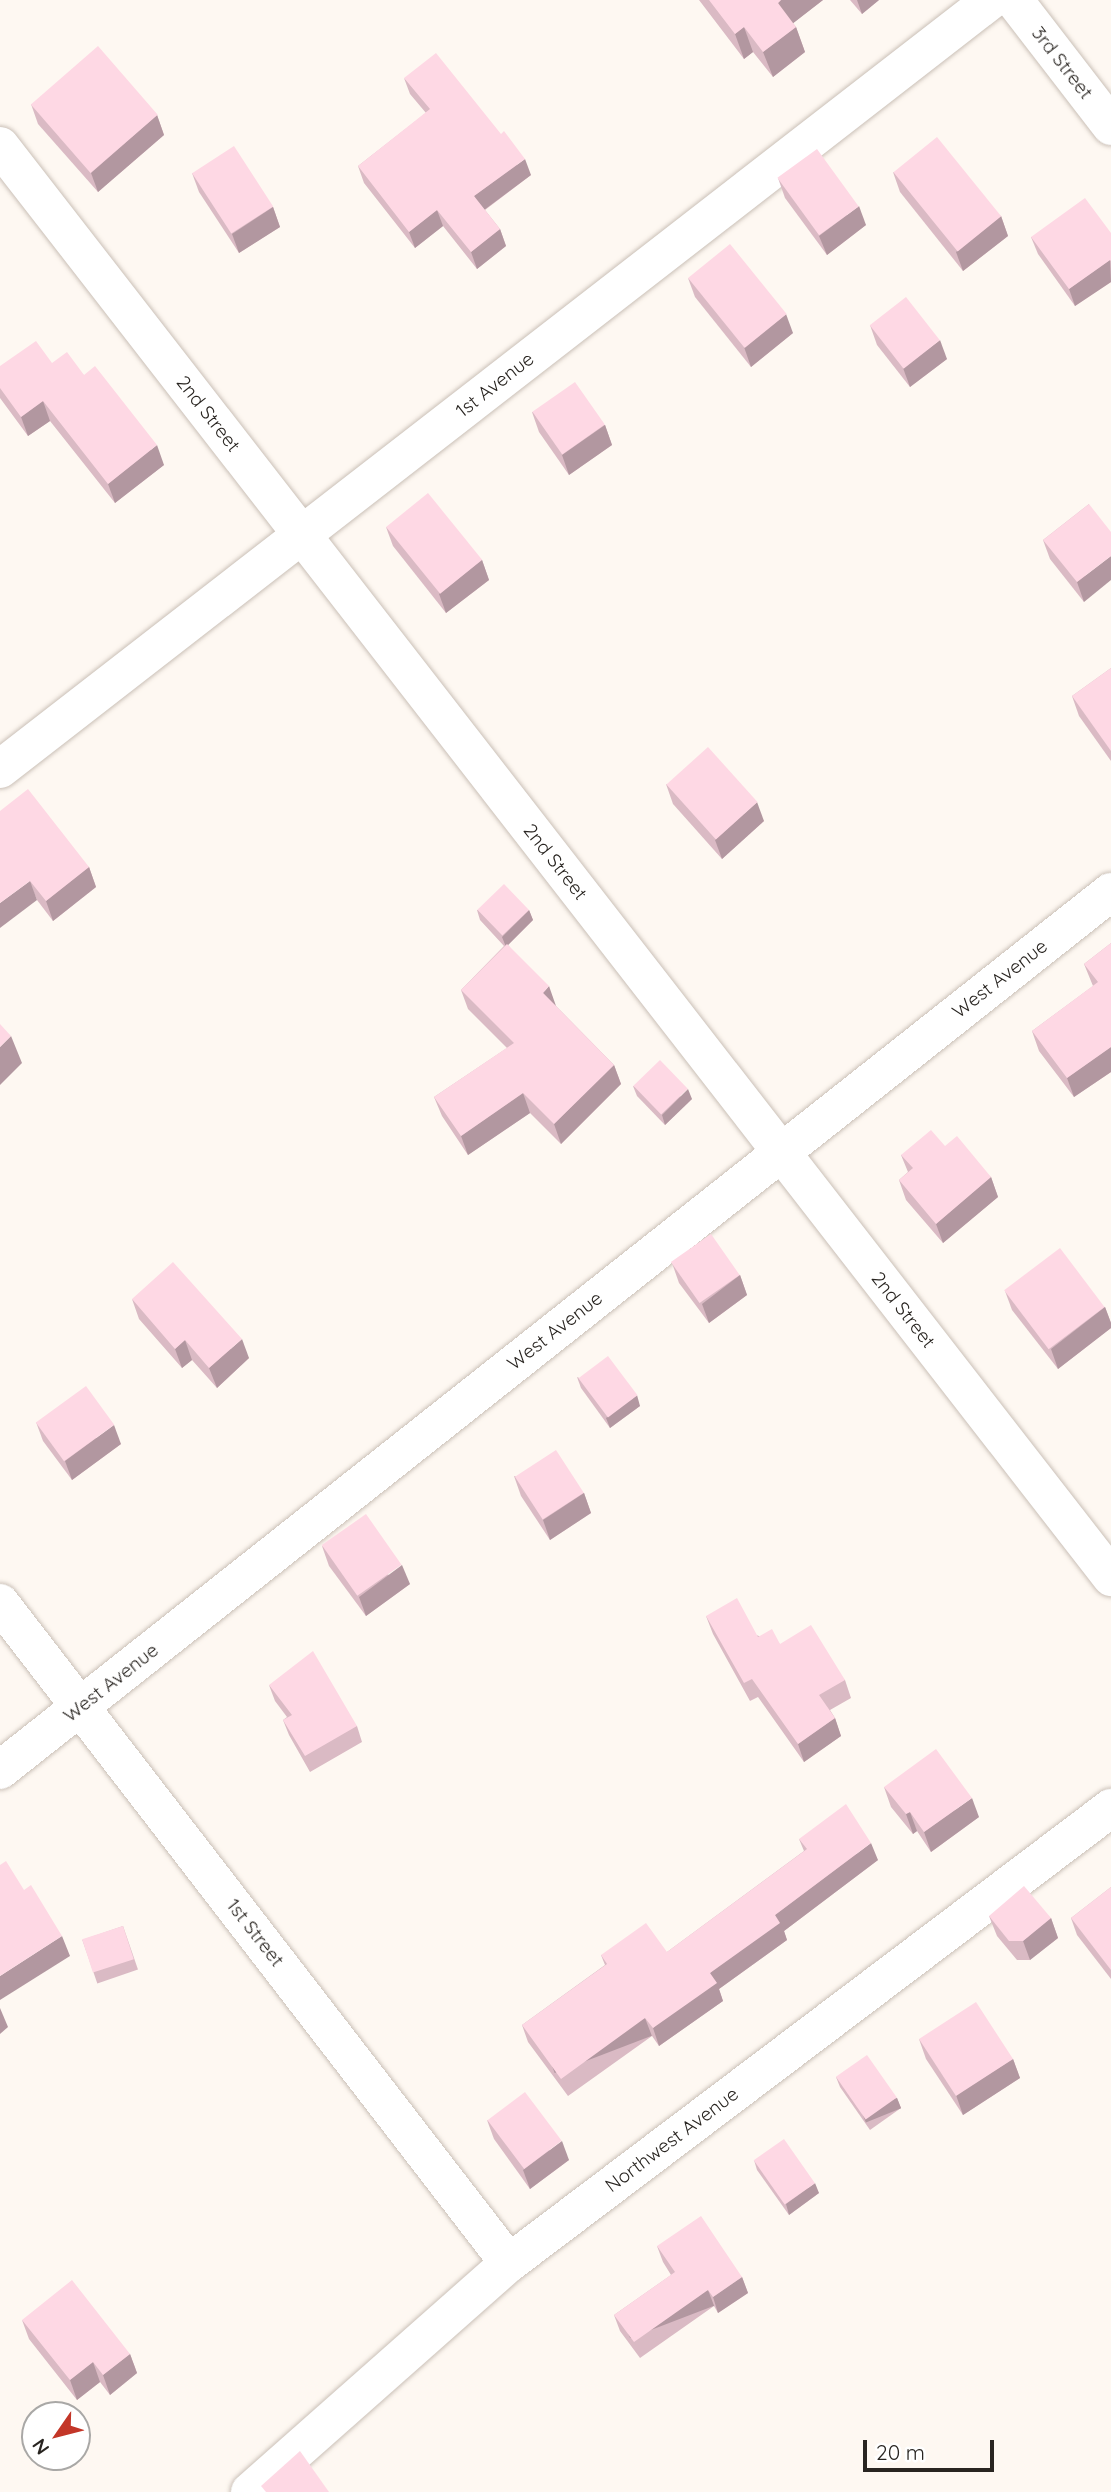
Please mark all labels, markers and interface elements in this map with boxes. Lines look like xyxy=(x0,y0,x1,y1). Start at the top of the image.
street label: 3rd Street xyxy=(1027,22,1097,104)
street label: 1st Avenue xyxy=(452,348,538,422)
street label: 2nd Street xyxy=(171,371,245,457)
street label: 2nd Street xyxy=(518,819,592,905)
street label: West Avenue xyxy=(948,935,1052,1023)
street label: 2nd Street xyxy=(866,1267,940,1353)
street label: West Avenue xyxy=(503,1287,607,1375)
street label: West Avenue xyxy=(59,1639,163,1727)
street label: 1st Street xyxy=(222,1895,288,1971)
street label: Northwest Avenue xyxy=(601,2083,743,2197)
north arrow xyxy=(21,2401,91,2471)
scale bar xyxy=(866,2426,997,2470)
text: N xyxy=(27,2434,54,2460)
text: 20 m xyxy=(876,2439,925,2465)

